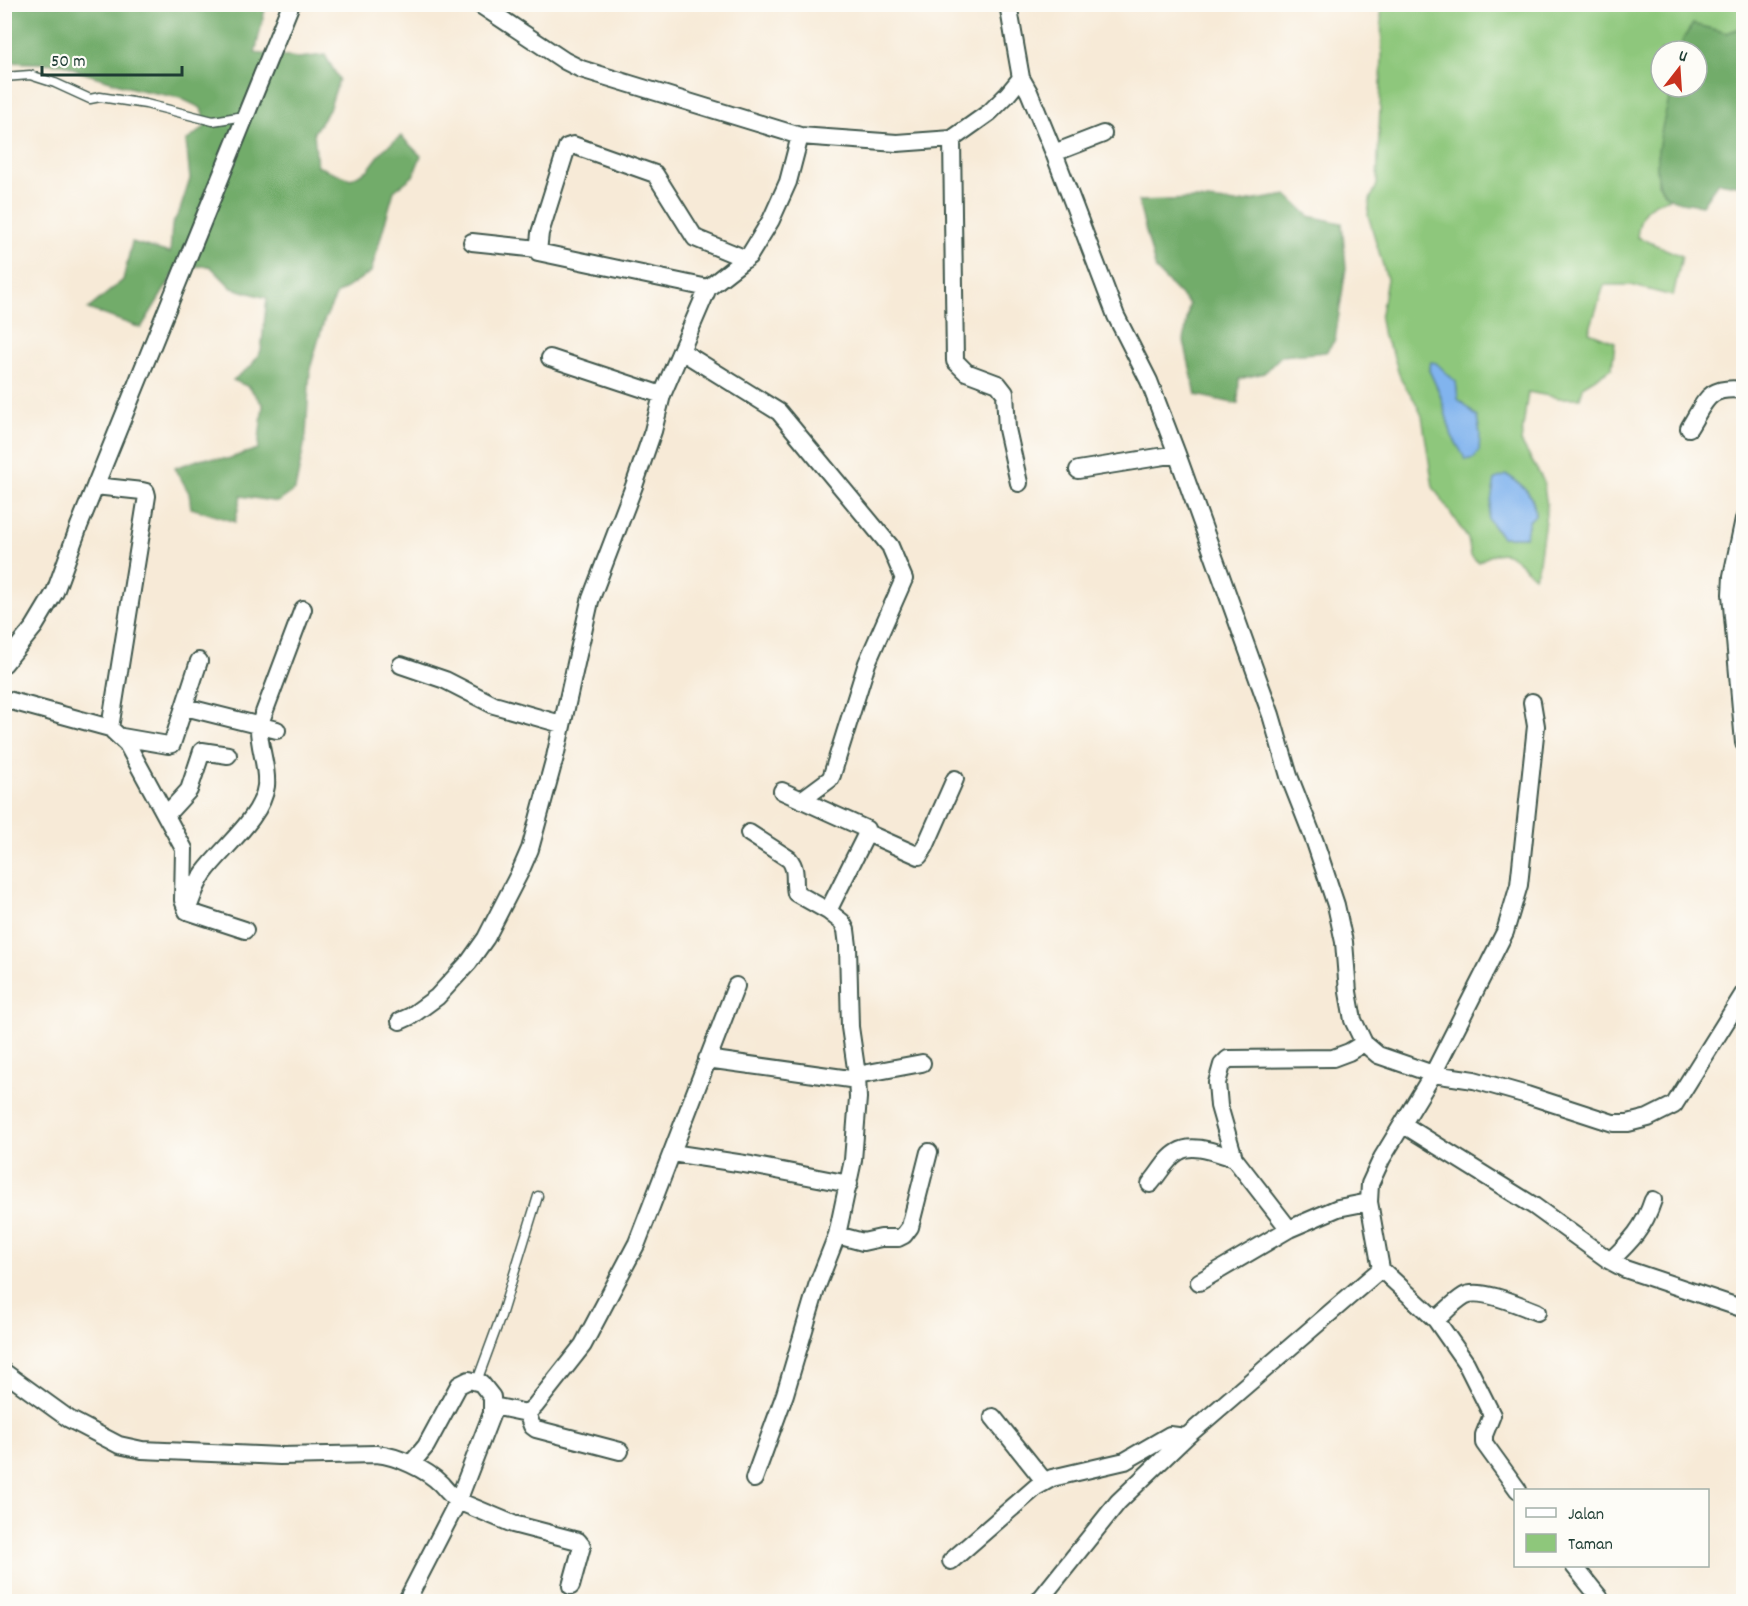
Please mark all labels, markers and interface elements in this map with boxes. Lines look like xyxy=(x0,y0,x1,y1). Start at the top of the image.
scale bar xyxy=(42,39,182,77)
north arrow xyxy=(1649,39,1709,99)
text: U xyxy=(1676,45,1690,69)
text: 50 m xyxy=(51,50,86,75)
legend xyxy=(1514,1489,1709,1567)
text: Jalan xyxy=(1568,1503,1604,1528)
text: Taman xyxy=(1568,1533,1613,1558)

